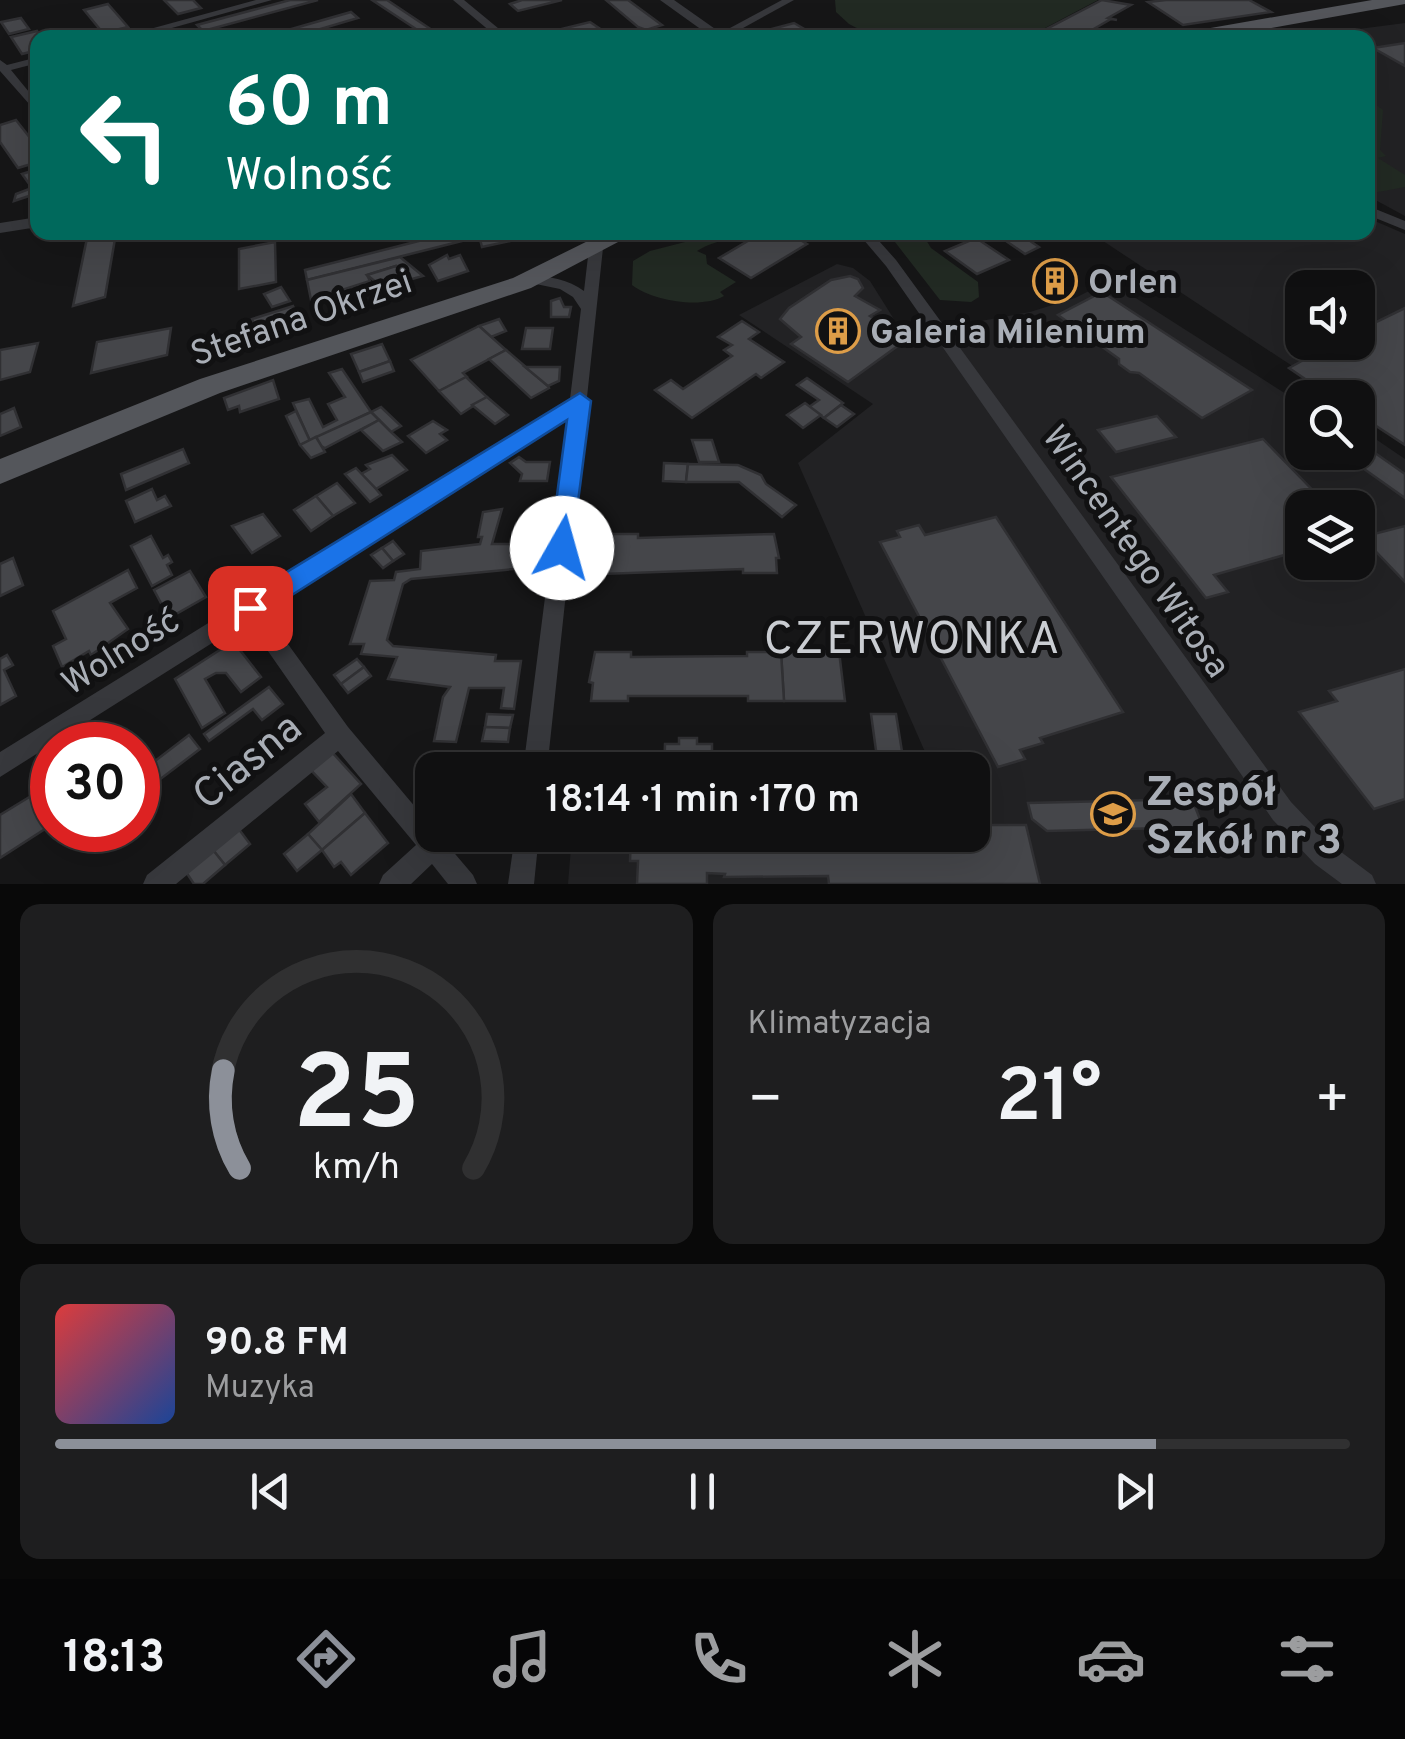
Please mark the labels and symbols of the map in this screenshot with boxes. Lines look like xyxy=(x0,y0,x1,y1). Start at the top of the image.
building icon: Orlen xyxy=(1032,258,1078,304)
street label: Stefana Okrzei xyxy=(185,261,418,378)
place label: Orlen xyxy=(1088,262,1178,306)
building icon: Galeria Milenium xyxy=(815,308,861,354)
place label: Galeria Milenium xyxy=(870,312,1146,356)
street label: Wincentego Witosa xyxy=(1031,418,1238,688)
position arrow xyxy=(510,496,614,600)
pin xyxy=(208,566,293,651)
street label: Wolność xyxy=(54,600,189,707)
district label: CZERWONKA xyxy=(764,613,1062,670)
street label: Ciasna xyxy=(183,703,314,824)
speed limit sign: 30 xyxy=(30,722,160,852)
place label: Zespół Szkół nr 3 xyxy=(1146,768,1342,869)
school or university icon: Zespół Szkół nr 3 xyxy=(1090,791,1136,837)

